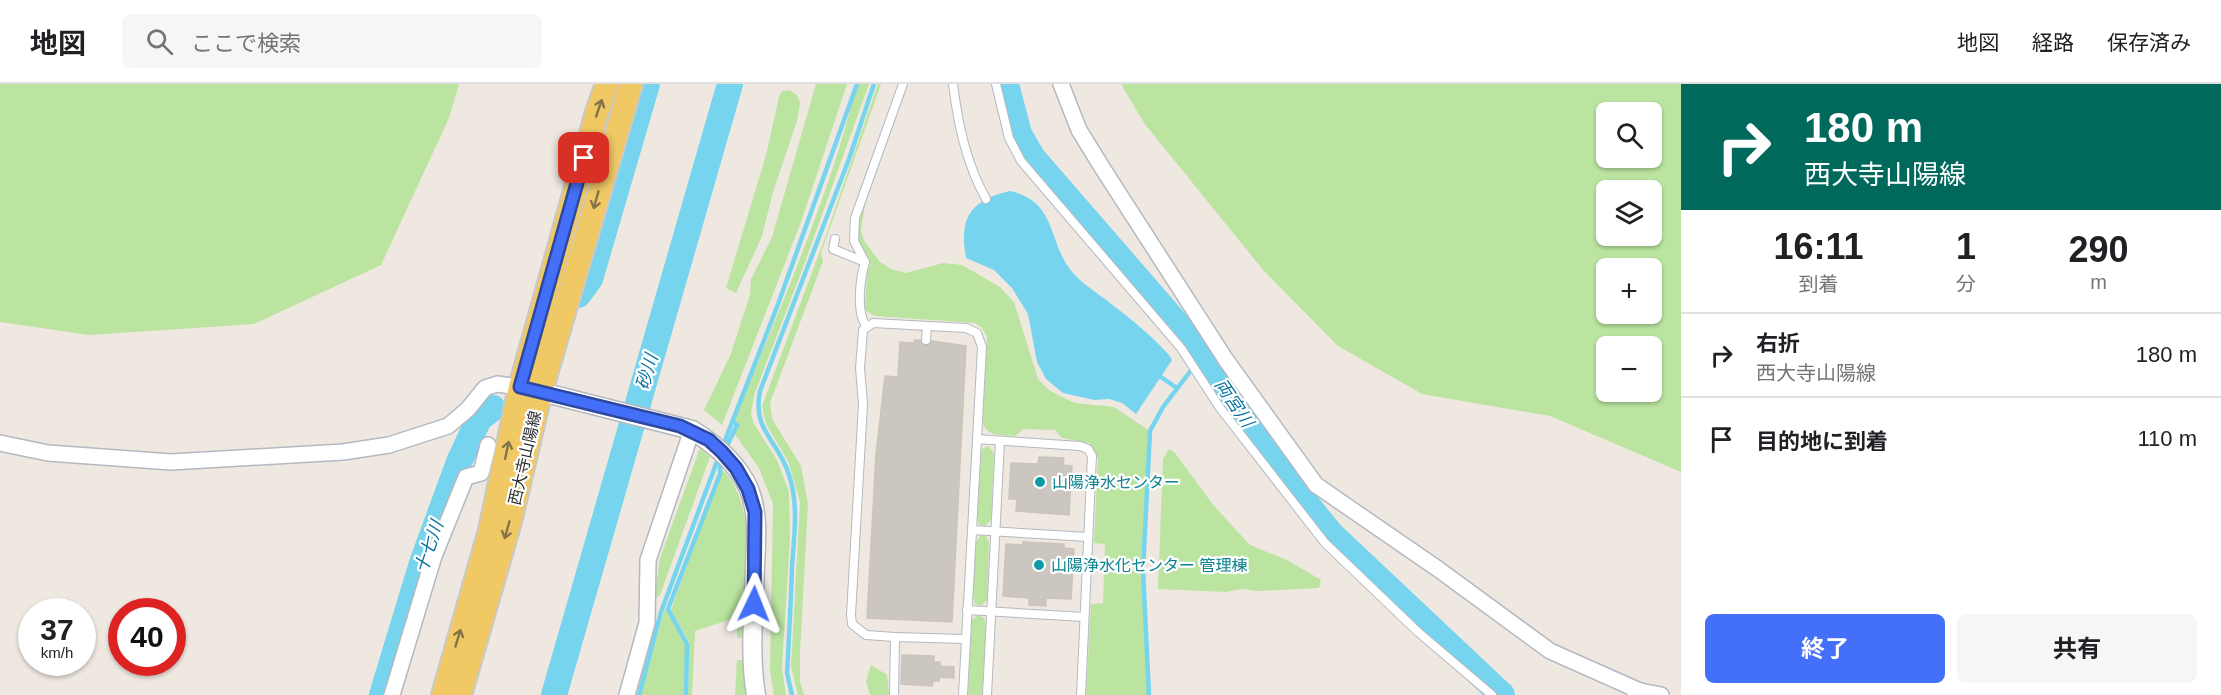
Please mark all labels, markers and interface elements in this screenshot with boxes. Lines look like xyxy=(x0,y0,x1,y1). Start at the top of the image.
search box xyxy=(122,14,542,68)
icon: search xyxy=(143,25,176,58)
text: 地図 xyxy=(30,28,86,59)
text: ここで検索 xyxy=(191,31,301,56)
text: 地図 xyxy=(1957,31,1999,54)
text: 経路 xyxy=(2032,31,2074,54)
text: 保存済み xyxy=(2107,31,2191,54)
one-way arrow xyxy=(594,99,605,118)
map controls xyxy=(1596,102,1662,402)
button: search xyxy=(1596,102,1662,168)
text: 180 m xyxy=(1804,104,1923,151)
icon: right xyxy=(1705,108,1783,186)
pin xyxy=(558,132,609,183)
icon: arrive xyxy=(567,141,600,174)
text: 西大寺山陽線 xyxy=(1804,160,1966,190)
button: layers xyxy=(1596,180,1662,246)
one-way arrow xyxy=(590,190,601,209)
text: 16:11 xyxy=(1773,226,1864,267)
text: 1 xyxy=(1956,226,1976,267)
text: 290 xyxy=(2068,229,2129,270)
button: + xyxy=(1596,258,1662,324)
text: m xyxy=(2090,271,2107,293)
text: 到着 xyxy=(1798,273,1838,295)
text: 分 xyxy=(1956,273,1976,295)
text: 右折 xyxy=(1756,331,1800,356)
button: − xyxy=(1596,336,1662,402)
icon: right xyxy=(1705,339,1738,372)
text: 180 m xyxy=(2136,342,2197,367)
water label: 砂川 xyxy=(632,350,662,392)
text: 西大寺山陽線 xyxy=(1756,362,1876,384)
water label: 両宮川 xyxy=(1211,375,1259,433)
street label: 西大寺山陽線 xyxy=(506,409,544,507)
icon: arrive xyxy=(1705,423,1738,456)
text: 110 m xyxy=(2137,426,2197,451)
text: 目的地に到着 xyxy=(1756,429,1888,454)
one-way arrow xyxy=(502,441,513,460)
place label: 山陽浄水センター xyxy=(1052,474,1180,491)
marker: 山陽浄水センター xyxy=(1033,475,1047,489)
water label: 十七川 xyxy=(411,516,448,576)
one-way arrow xyxy=(501,520,512,539)
place label: 山陽浄水化センター 管理棟 xyxy=(1051,557,1247,574)
marker: 山陽浄水化センター 管理棟 xyxy=(1032,558,1046,572)
position arrow xyxy=(722,572,786,636)
speed limit sign: 40 xyxy=(108,598,186,676)
text: 37 xyxy=(40,613,74,646)
button: 終了 xyxy=(1705,614,1945,683)
button: 共有 xyxy=(1957,614,2197,683)
one-way arrow xyxy=(453,629,464,648)
text: km/h xyxy=(41,644,73,661)

